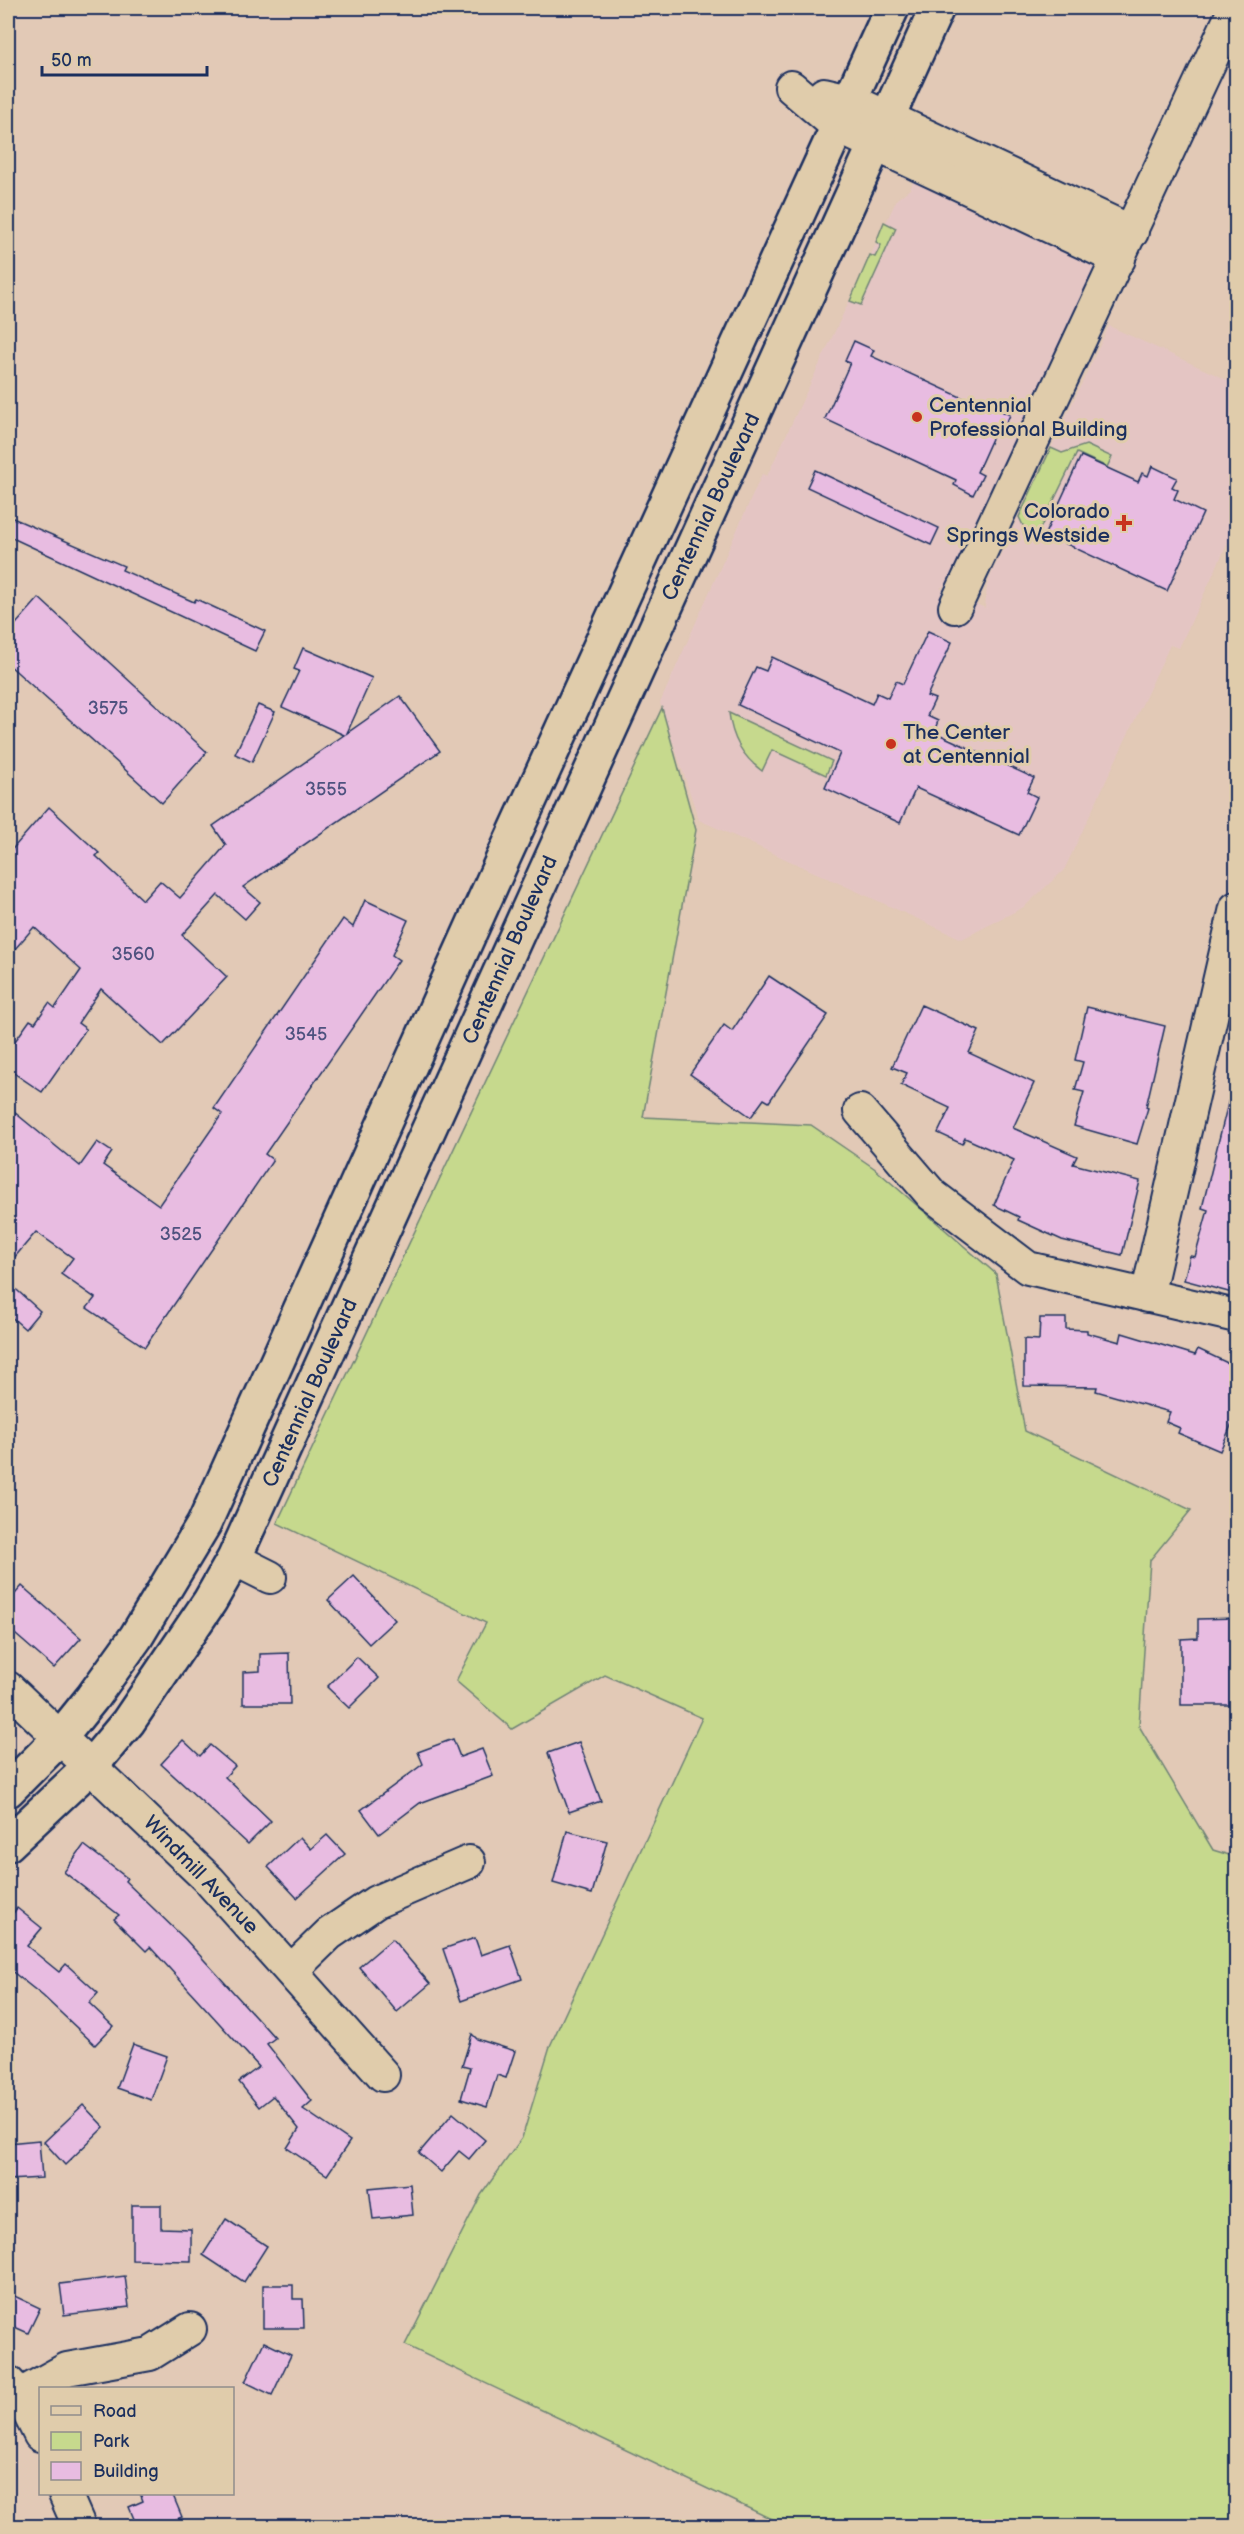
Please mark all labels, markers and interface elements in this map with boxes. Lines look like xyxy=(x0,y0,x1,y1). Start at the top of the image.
scale bar xyxy=(42,39,207,77)
text: 50 m xyxy=(51,50,92,71)
place label: Centennial Professional Building xyxy=(929,393,1128,442)
street label: Centennial Boulevard xyxy=(657,409,765,605)
marker: Centennial Professional Building xyxy=(910,410,924,424)
place label: Colorado Springs Westside xyxy=(947,499,1110,548)
marker: Colorado Springs Westside xyxy=(1115,514,1133,532)
house number: 3575 xyxy=(88,698,128,719)
place label: The Center at Centennial xyxy=(903,720,1030,769)
marker: The Center at Centennial xyxy=(884,737,898,751)
house number: 3555 xyxy=(305,779,347,800)
street label: Centennial Boulevard xyxy=(457,852,563,1048)
house number: 3560 xyxy=(112,944,154,965)
house number: 3545 xyxy=(285,1024,327,1045)
house number: 3525 xyxy=(160,1224,202,1245)
street label: Centennial Boulevard xyxy=(257,1295,363,1491)
street label: Windmill Avenue xyxy=(138,1811,264,1939)
legend xyxy=(39,2387,234,2495)
text: Road xyxy=(93,2401,137,2422)
text: Park xyxy=(93,2431,129,2452)
text: Building xyxy=(93,2461,159,2482)

